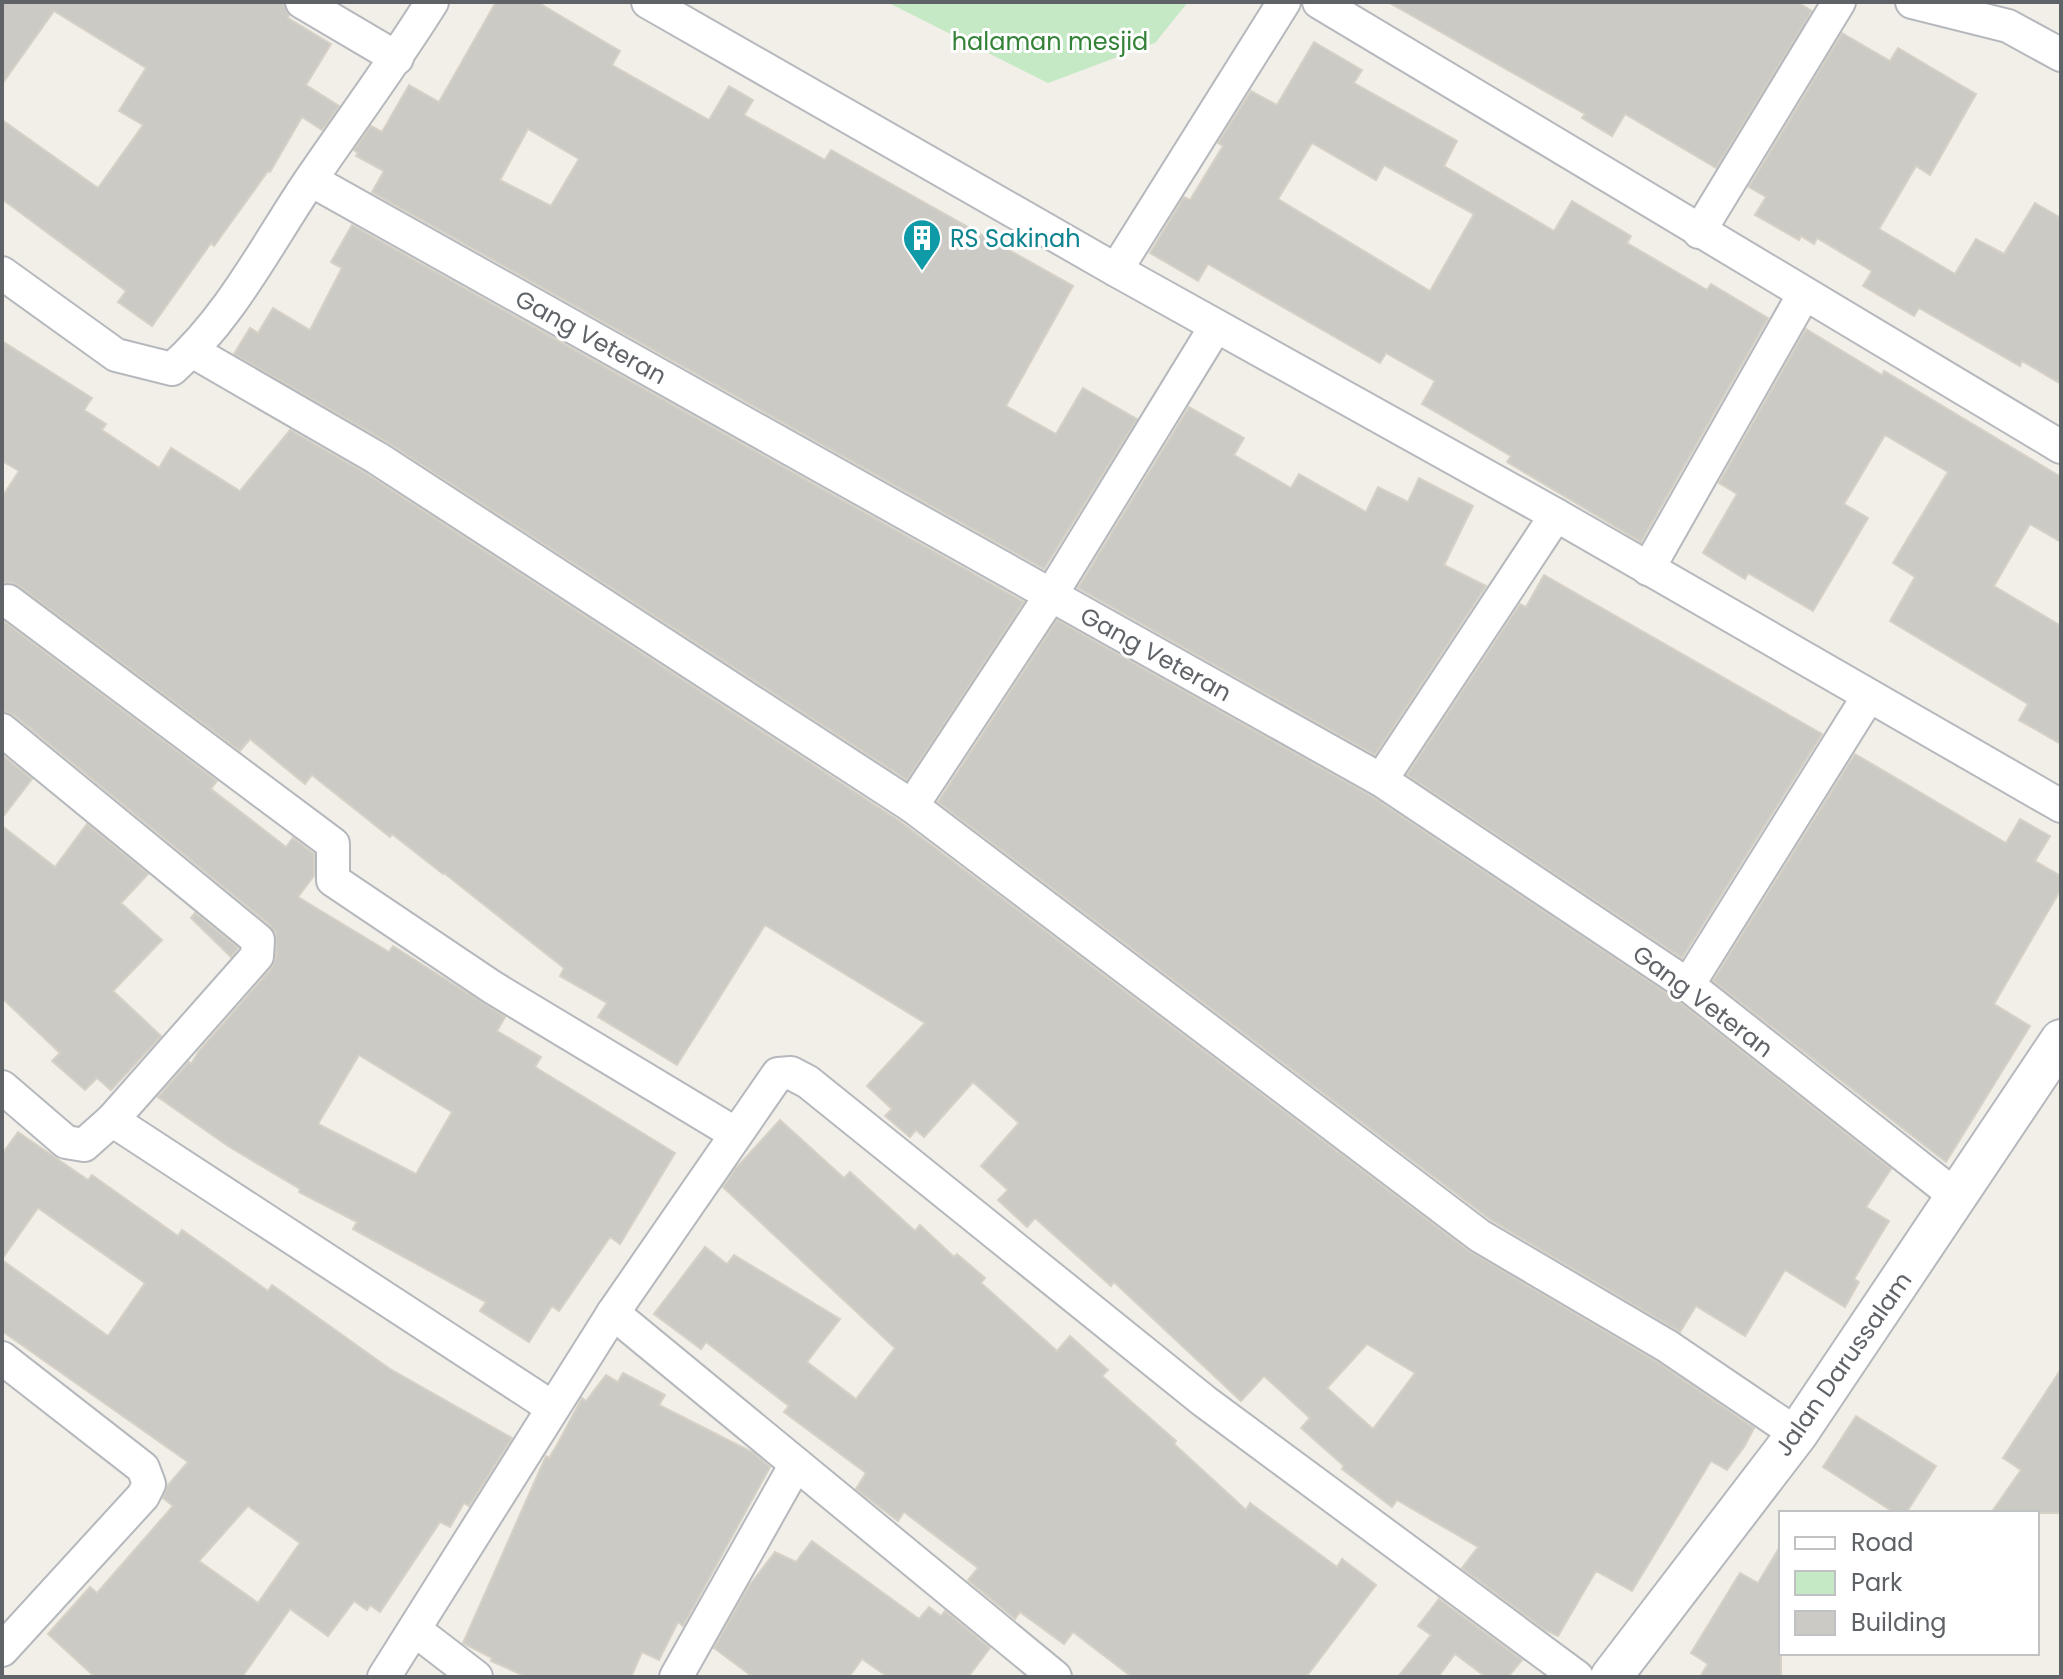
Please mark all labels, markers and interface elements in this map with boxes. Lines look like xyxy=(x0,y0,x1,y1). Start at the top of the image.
park label: halaman mesjid xyxy=(952,25,1148,58)
building icon: RS Sakinah xyxy=(901,217,943,272)
place label: RS Sakinah xyxy=(950,222,1081,255)
street label: Gang Veteran xyxy=(509,282,673,392)
street label: Gang Veteran xyxy=(1074,599,1238,709)
street label: Gang Veteran xyxy=(1626,937,1780,1065)
street label: Jalan Darussalam xyxy=(1767,1265,1919,1463)
legend xyxy=(1779,1511,2039,1655)
text: Road xyxy=(1851,1526,1913,1559)
text: Park xyxy=(1851,1566,1903,1599)
text: Building xyxy=(1851,1606,1947,1639)

